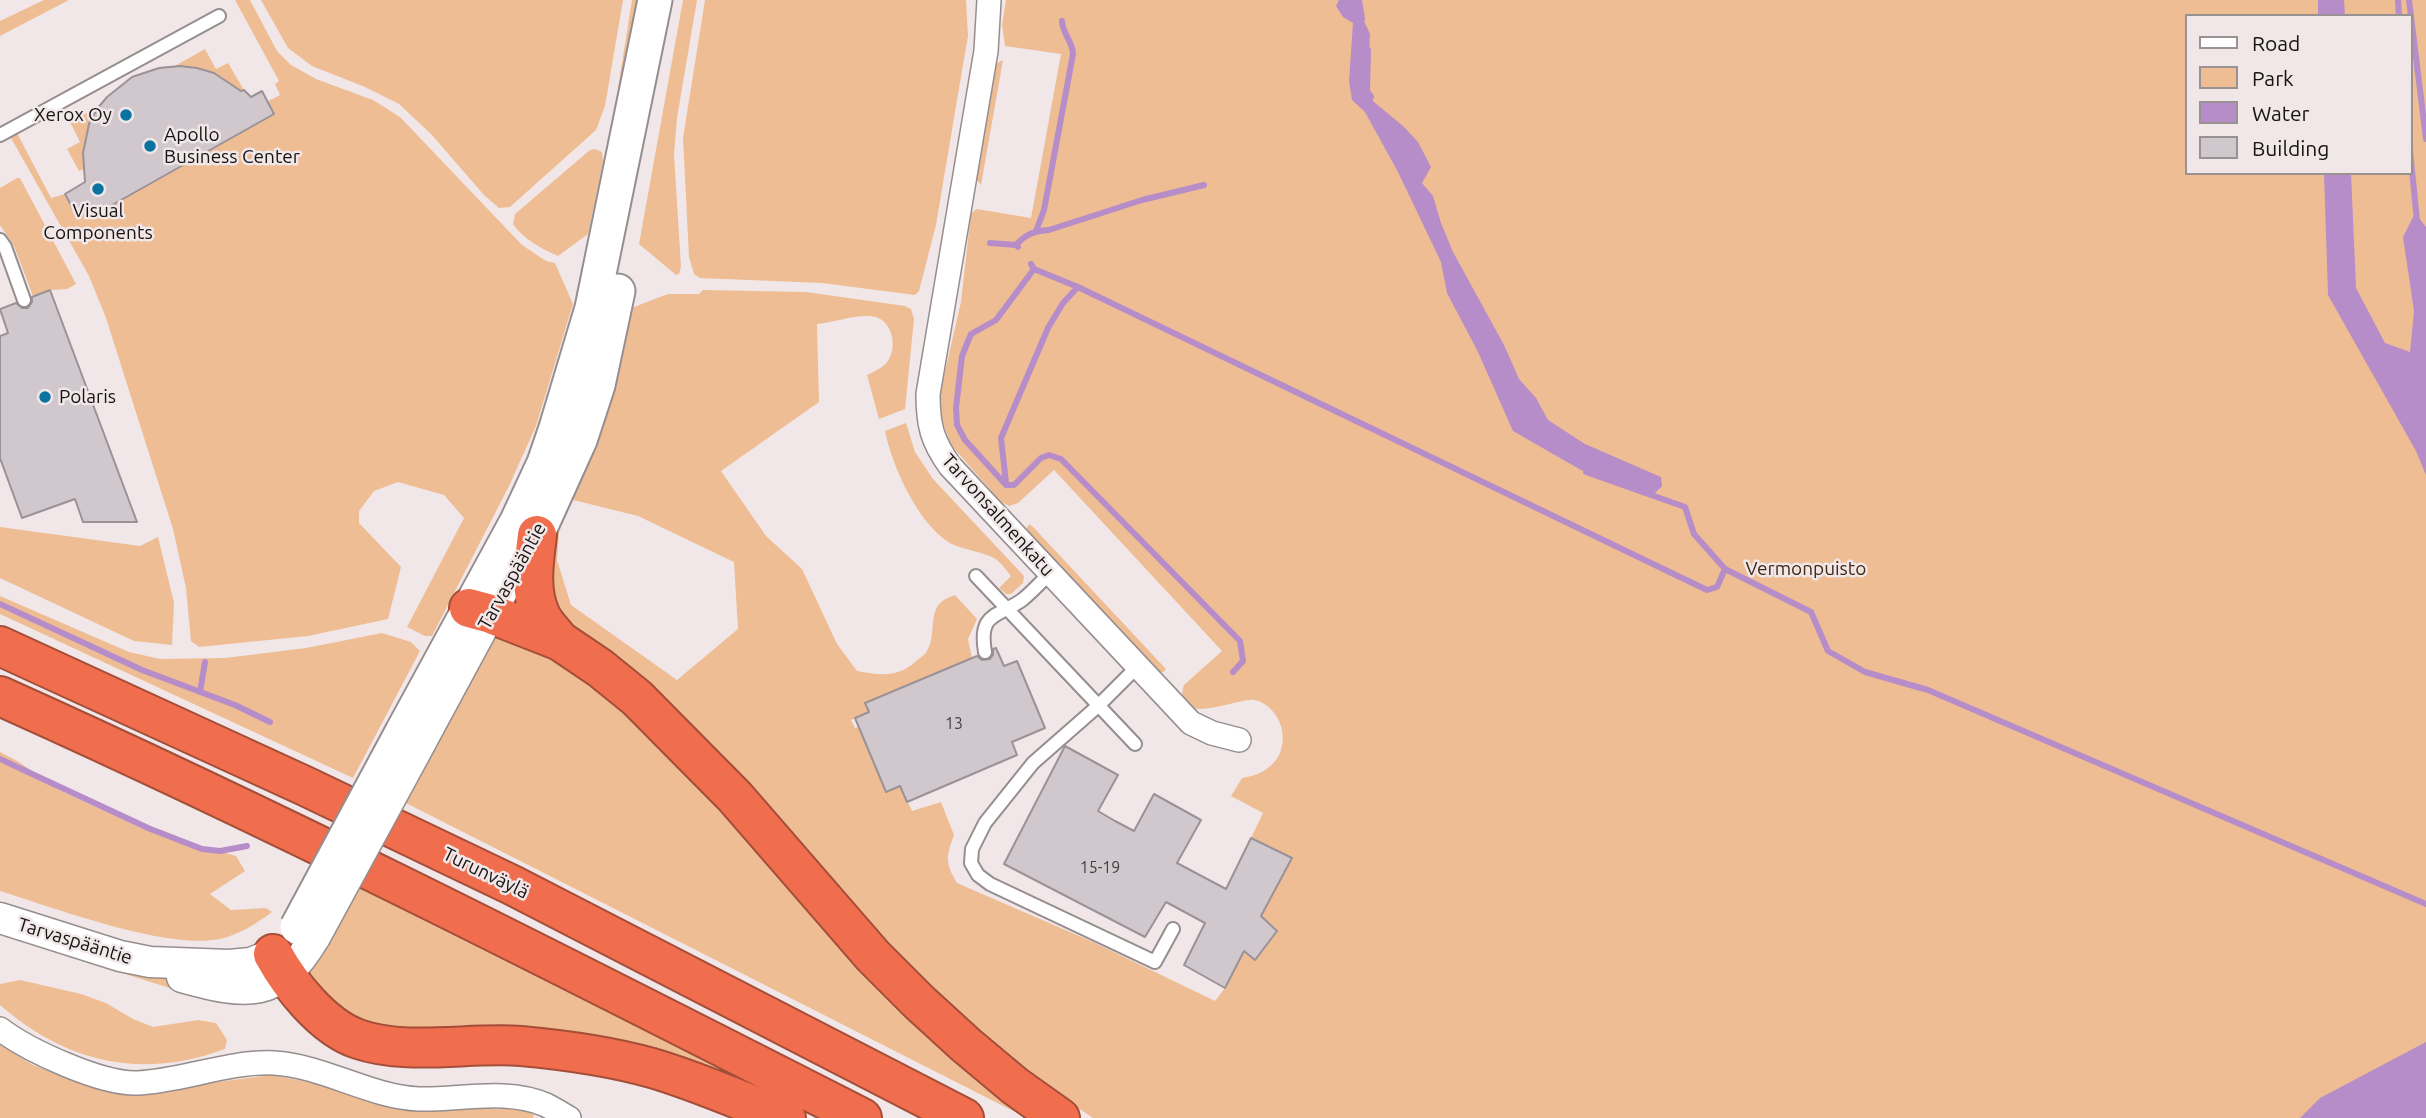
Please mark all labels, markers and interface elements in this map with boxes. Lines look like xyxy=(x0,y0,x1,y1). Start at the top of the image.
legend xyxy=(2184,14,2412,175)
text: Road xyxy=(2252,31,2300,55)
text: Park xyxy=(2252,66,2294,90)
text: Water xyxy=(2252,101,2310,125)
place label: Xerox Oy xyxy=(34,104,112,126)
marker: Xerox Oy xyxy=(118,107,134,123)
place label: Apollo Business Center xyxy=(164,124,300,168)
text: Building xyxy=(2252,136,2329,160)
marker: Apollo Business Center xyxy=(142,138,158,154)
marker: Visual Components xyxy=(90,181,106,197)
place label: Visual Components xyxy=(43,200,153,244)
place label: Polaris xyxy=(59,386,116,408)
marker: Polaris xyxy=(37,389,53,405)
street label: Tarvonsalmenkatu xyxy=(937,449,1059,581)
street label: Tarvaspääntie xyxy=(473,519,551,633)
park label: Vermonpuisto xyxy=(1746,558,1866,580)
house number: 13 xyxy=(945,714,963,734)
street label: Turunväylä xyxy=(439,842,533,904)
house number: 15-19 xyxy=(1080,858,1120,878)
street label: Tarvaspääntie xyxy=(15,913,135,969)

